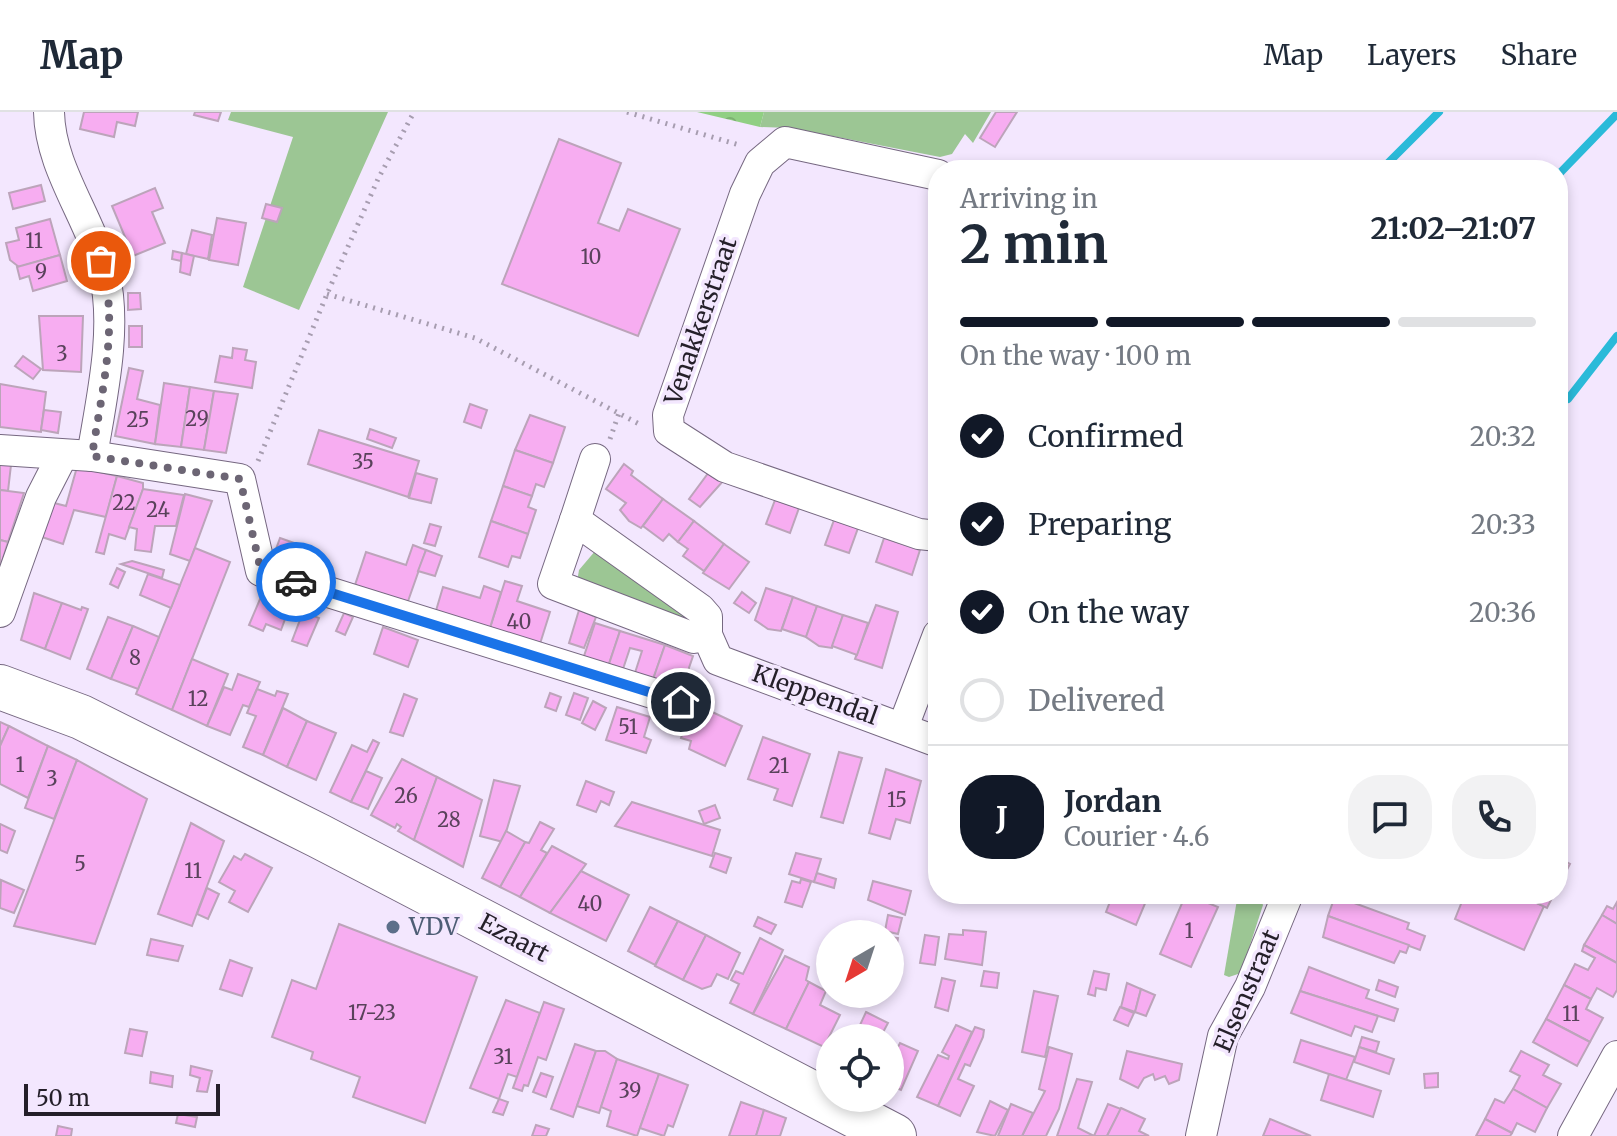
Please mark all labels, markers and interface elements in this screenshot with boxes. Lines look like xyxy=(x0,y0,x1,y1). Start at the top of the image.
text: Map xyxy=(40,32,124,79)
text: Map xyxy=(1263,37,1323,73)
text: Layers xyxy=(1367,37,1456,73)
text: Share xyxy=(1500,37,1577,73)
text: Arriving in xyxy=(960,182,1098,215)
text: 21:02–21:07 xyxy=(1371,209,1536,247)
text: 2 min xyxy=(960,212,1108,277)
pin xyxy=(67,227,135,295)
house number: 11 xyxy=(25,228,43,253)
street label: Venakkerstraat xyxy=(657,232,744,410)
icon: bag xyxy=(79,239,123,283)
house number: 10 xyxy=(580,244,602,269)
house number: 9 xyxy=(35,259,47,284)
text: On the way · 100 m xyxy=(960,339,1191,372)
house number: 3 xyxy=(56,341,68,366)
house number: 29 xyxy=(185,406,209,431)
house number: 25 xyxy=(127,407,149,432)
icon: check xyxy=(960,414,1004,458)
text: Confirmed xyxy=(1028,417,1183,455)
text: 20:32 xyxy=(1470,420,1536,453)
house number: 35 xyxy=(352,449,374,474)
house number: 22 xyxy=(112,490,136,515)
house number: 24 xyxy=(146,497,170,522)
icon: check xyxy=(960,502,1004,546)
text: Preparing xyxy=(1028,505,1171,543)
text: 20:33 xyxy=(1471,508,1536,541)
courier xyxy=(256,542,336,622)
icon: car xyxy=(274,560,318,604)
icon: check xyxy=(960,590,1004,634)
text: On the way xyxy=(1028,593,1189,631)
text: 20:36 xyxy=(1469,596,1536,629)
house number: 40 xyxy=(507,609,531,634)
house number: 8 xyxy=(129,645,141,670)
street label: Kleppendal xyxy=(748,658,882,732)
pin xyxy=(647,668,715,736)
icon: home xyxy=(659,680,703,724)
text: Delivered xyxy=(1028,681,1165,719)
house number: 12 xyxy=(188,686,208,711)
house number: 51 xyxy=(618,714,638,739)
house number: 1 xyxy=(15,752,25,777)
house number: 21 xyxy=(769,753,789,778)
house number: 3 xyxy=(46,766,58,791)
button: chat xyxy=(1348,775,1432,859)
button: phone xyxy=(1452,775,1536,859)
text: Jordan xyxy=(1064,782,1162,820)
house number: 26 xyxy=(394,783,418,808)
house number: 15 xyxy=(887,787,907,812)
text: J xyxy=(996,798,1008,836)
house number: 28 xyxy=(437,807,461,832)
text: Courier · 4.6 xyxy=(1064,820,1210,853)
house number: 5 xyxy=(74,851,86,876)
house number: 11 xyxy=(184,858,202,883)
house number: 40 xyxy=(578,891,602,916)
street label: Ezaart xyxy=(474,906,555,969)
place label: VDV xyxy=(408,911,460,942)
marker: VDV xyxy=(384,918,402,936)
house number: 1 xyxy=(1184,918,1194,943)
north arrow xyxy=(816,920,904,1008)
map controls xyxy=(816,920,904,1112)
street label: Elsenstraat xyxy=(1207,924,1286,1057)
house number: 17-23 xyxy=(348,1000,396,1025)
house number: 11 xyxy=(1562,1001,1580,1026)
button: locate xyxy=(816,1024,904,1112)
house number: 31 xyxy=(493,1044,513,1069)
house number: 39 xyxy=(619,1078,641,1103)
scale bar xyxy=(24,1080,220,1116)
text: 50 m xyxy=(36,1084,90,1112)

